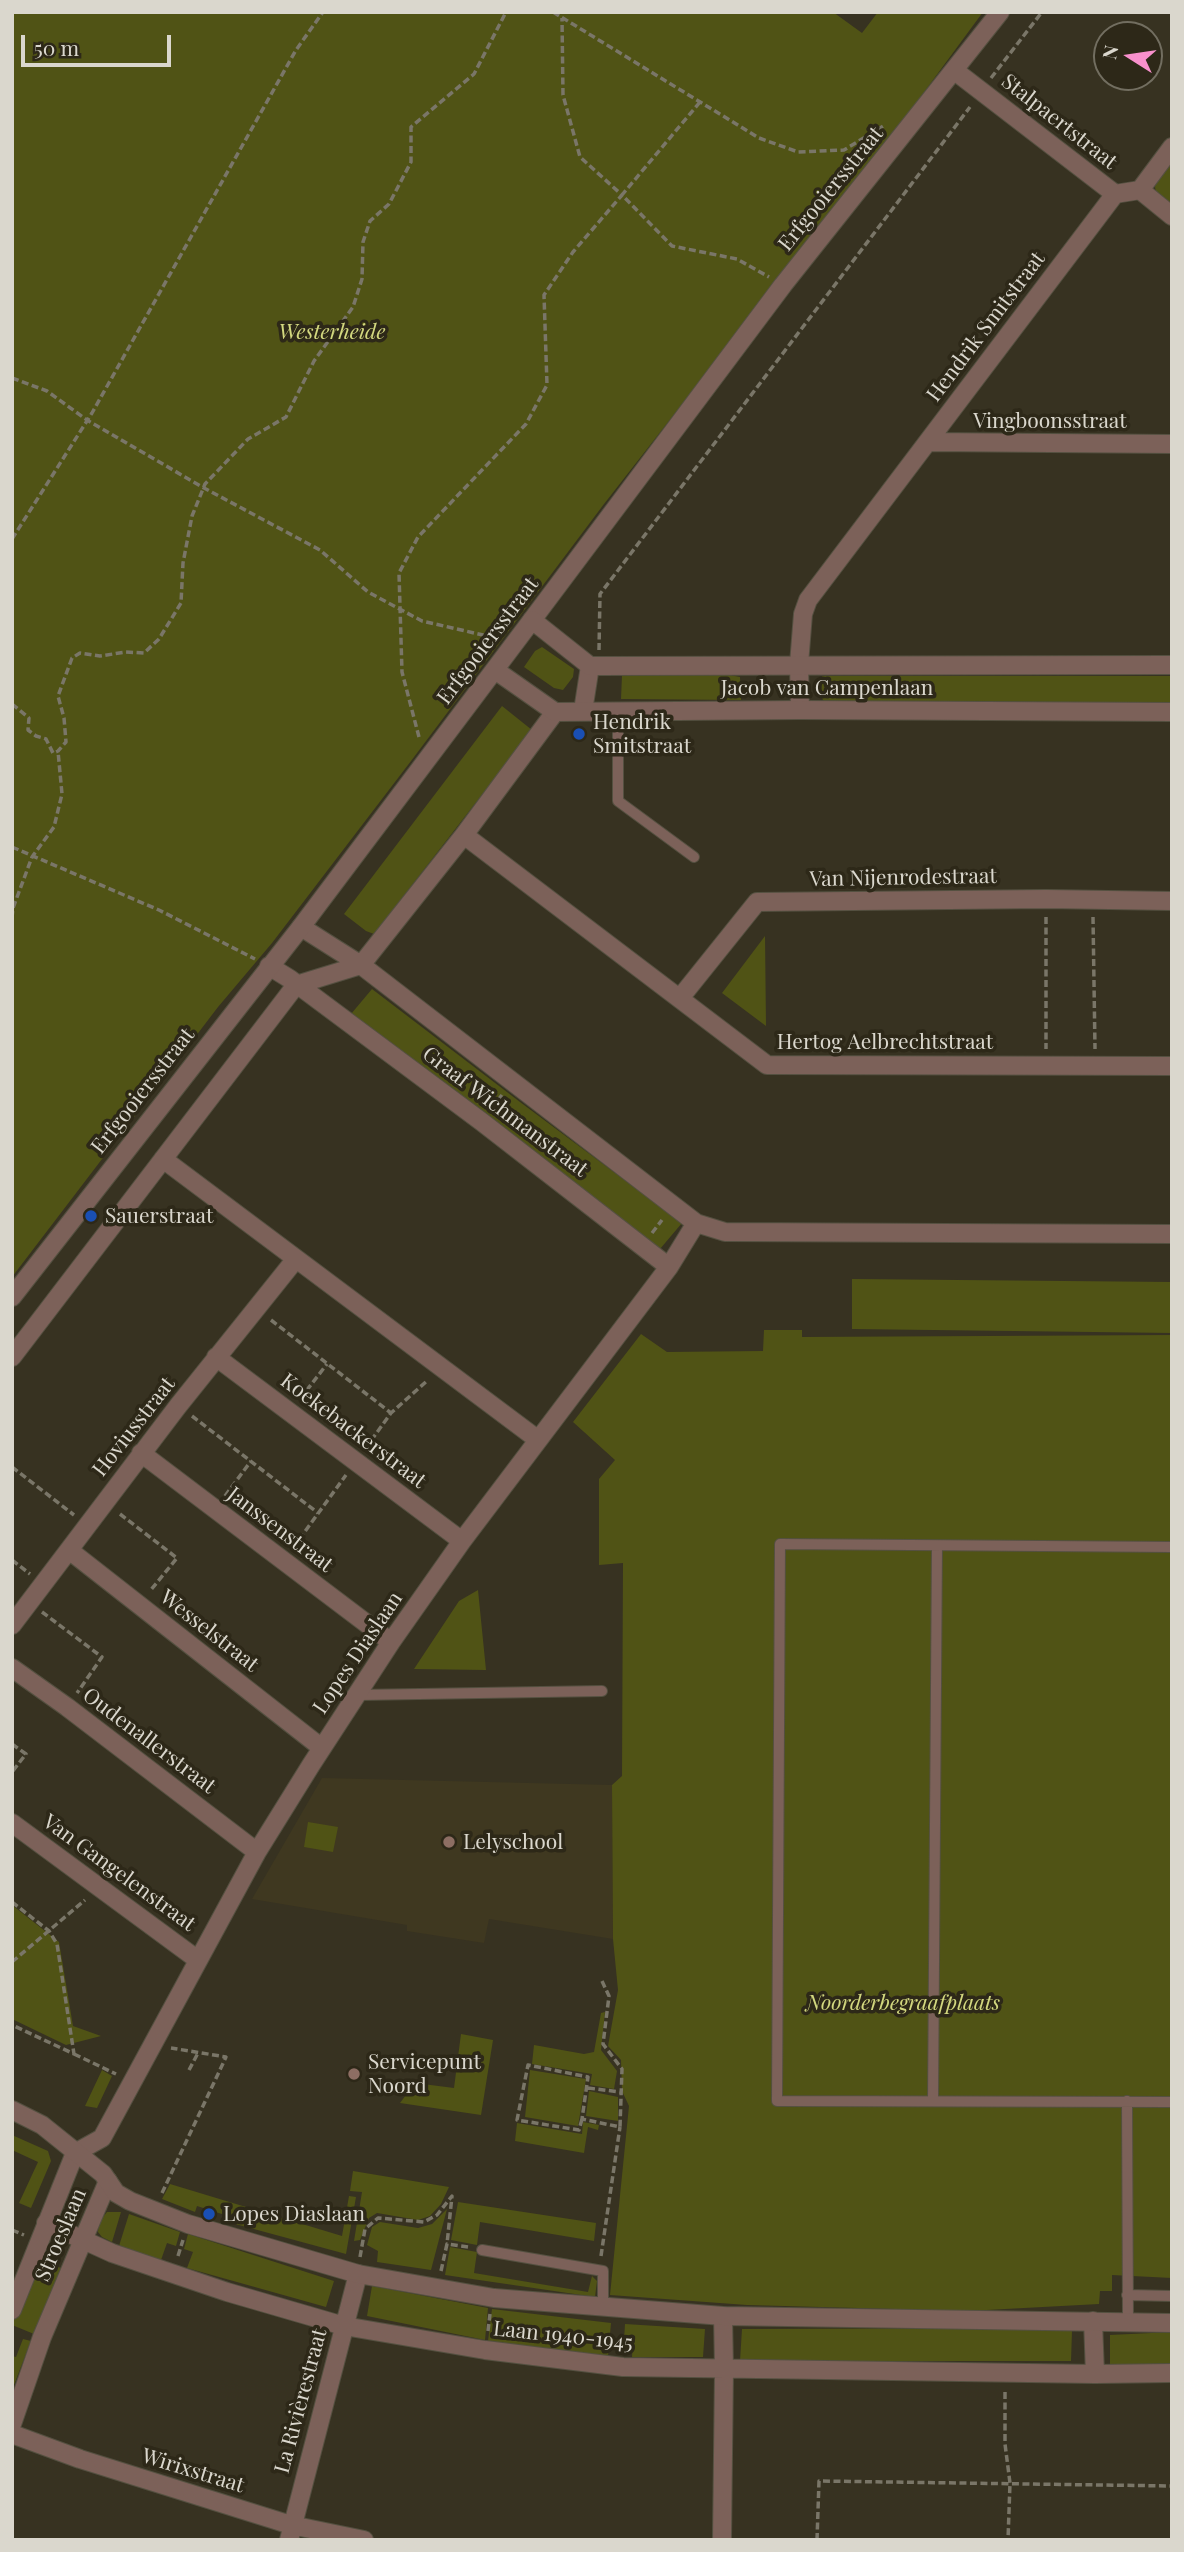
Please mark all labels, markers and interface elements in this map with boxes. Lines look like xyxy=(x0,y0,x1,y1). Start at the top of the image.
scale bar xyxy=(24,21,175,65)
north arrow xyxy=(1093,21,1163,91)
text: 50 m xyxy=(34,33,79,61)
text: N xyxy=(1095,43,1124,61)
street label: Stalpaertstraat xyxy=(996,69,1122,175)
street label: Erfgooiersstraat xyxy=(773,122,889,256)
street label: Hendrik Smitstraat xyxy=(921,247,1051,407)
park label: Westerheide xyxy=(279,319,385,345)
street label: Vingboonsstraat xyxy=(973,408,1127,434)
street label: Erfgooiersstraat xyxy=(432,572,544,710)
street label: Jacob van Campenlaan xyxy=(721,675,933,701)
place label: Hendrik Smitstraat xyxy=(593,709,691,759)
marker: Hendrik Smitstraat xyxy=(571,726,587,742)
street label: Van Nijenrodestraat xyxy=(809,864,997,892)
street label: Erfgooiersstraat xyxy=(86,1023,200,1159)
street label: Hertog Aelbrechtstraat xyxy=(777,1029,993,1055)
street label: Graaf Wichmanstraat xyxy=(417,1042,593,1182)
place label: Sauerstraat xyxy=(105,1203,213,1229)
marker: Sauerstraat xyxy=(83,1208,99,1224)
street label: Koekebackerstraat xyxy=(275,1368,431,1494)
street label: Hoviusstraat xyxy=(87,1372,181,1482)
street label: Janssenstraat xyxy=(222,1482,338,1578)
street label: Wesselstraat xyxy=(155,1585,263,1677)
street label: Lopes Diaslaan xyxy=(308,1587,408,1719)
street label: Oudenallerstraat xyxy=(78,1683,220,1799)
street label: Van Gangelenstraat xyxy=(38,1809,200,1937)
place label: Lelyschool xyxy=(463,1829,563,1855)
marker: Lelyschool xyxy=(441,1834,457,1850)
park label: Noorderbegraafplaats xyxy=(806,1990,1000,2016)
place label: Servicepunt Noord xyxy=(368,2049,481,2099)
marker: Servicepunt Noord xyxy=(346,2066,362,2082)
street label: Stroeslaan xyxy=(30,2185,92,2285)
place label: Lopes Diaslaan xyxy=(223,2201,365,2227)
marker: Lopes Diaslaan xyxy=(201,2206,217,2222)
street label: Laan 1940-1945 xyxy=(492,2316,634,2356)
street label: La Rivièrestraat xyxy=(270,2326,332,2476)
street label: Wirixstraat xyxy=(139,2444,247,2498)

